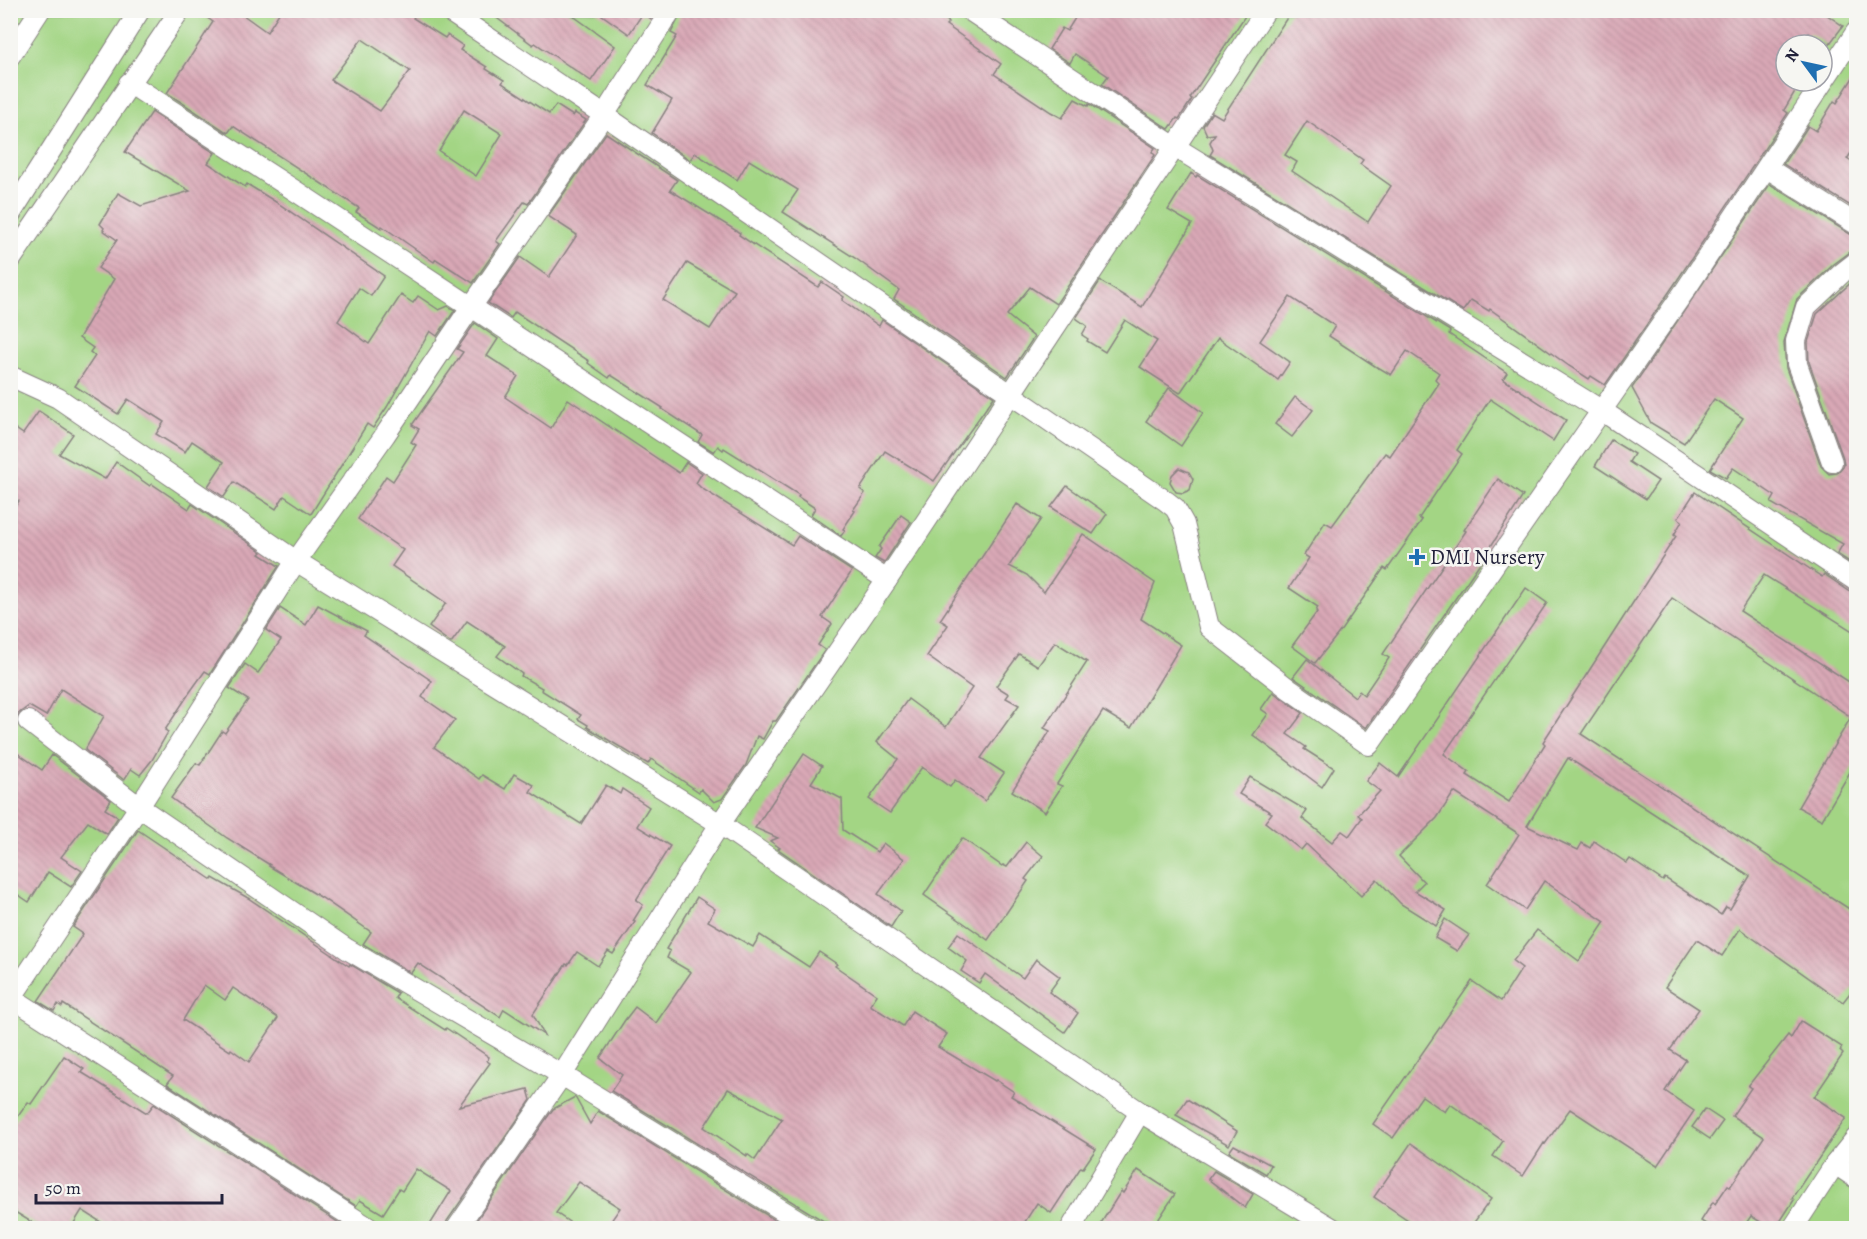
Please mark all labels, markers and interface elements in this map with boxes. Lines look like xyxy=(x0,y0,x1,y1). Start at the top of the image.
north arrow xyxy=(1774,33,1834,93)
text: N xyxy=(1780,44,1805,66)
place label: DMI Nursery xyxy=(1430,543,1545,571)
marker: DMI Nursery xyxy=(1408,548,1426,566)
scale bar xyxy=(36,1167,222,1205)
text: 50 m xyxy=(45,1176,81,1200)

